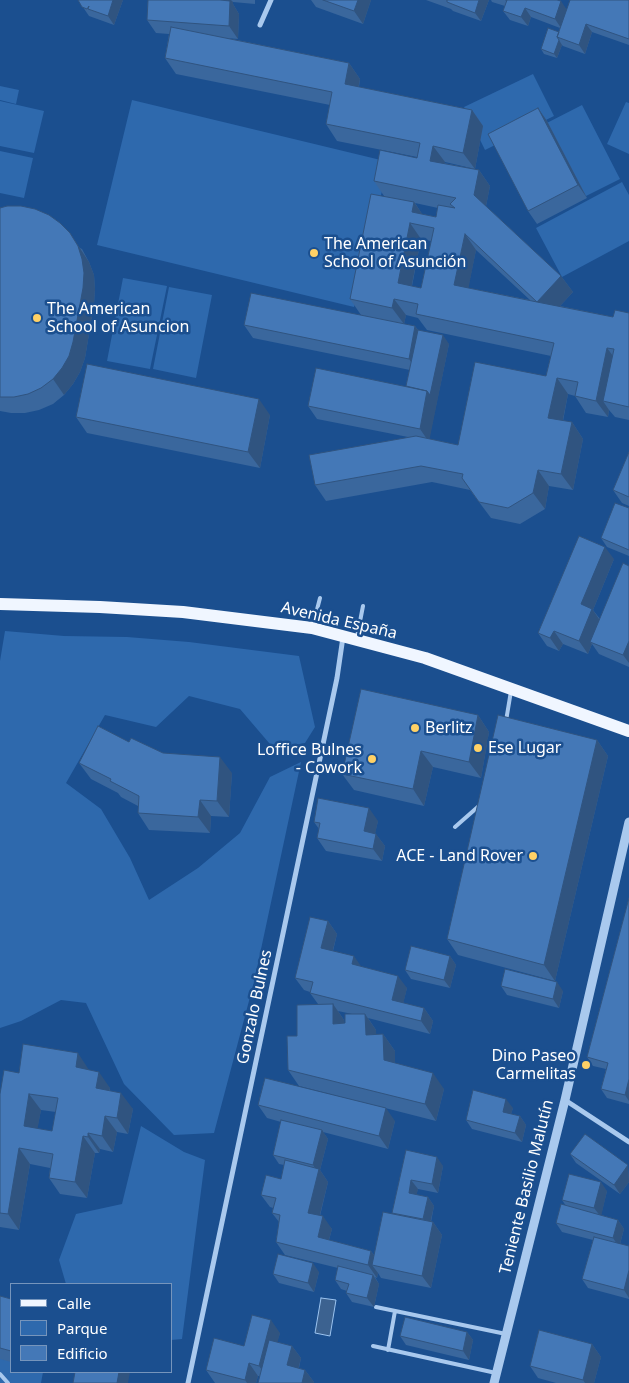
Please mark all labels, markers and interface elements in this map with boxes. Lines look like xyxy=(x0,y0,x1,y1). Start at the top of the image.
place label: The American School of Asunción xyxy=(324,234,466,272)
marker: The American School of Asunción xyxy=(308,247,320,259)
place label: The American School of Asuncion xyxy=(47,299,189,337)
marker: The American School of Asuncion xyxy=(31,312,43,324)
street label: Avenida España xyxy=(279,598,399,644)
place label: Berlitz xyxy=(425,718,473,738)
marker: Berlitz xyxy=(409,722,421,734)
place label: Ese Lugar xyxy=(488,738,561,758)
place label: Loffice Bulnes - Cowork xyxy=(257,740,362,778)
marker: Ese Lugar xyxy=(472,742,484,754)
marker: Loffice Bulnes - Cowork xyxy=(366,753,378,765)
place label: ACE - Land Rover xyxy=(396,846,523,866)
marker: ACE - Land Rover xyxy=(527,850,539,862)
street label: Gonzalo Bulnes xyxy=(233,948,277,1066)
place label: Dino Paseo Carmelitas xyxy=(491,1046,576,1084)
marker: Dino Paseo Carmelitas xyxy=(580,1059,592,1071)
street label: Teniente Basilio Malutín xyxy=(496,1098,558,1276)
legend xyxy=(10,1283,172,1373)
text: Calle xyxy=(57,1293,91,1313)
text: Parque xyxy=(57,1318,107,1338)
text: Edificio xyxy=(57,1343,108,1363)

